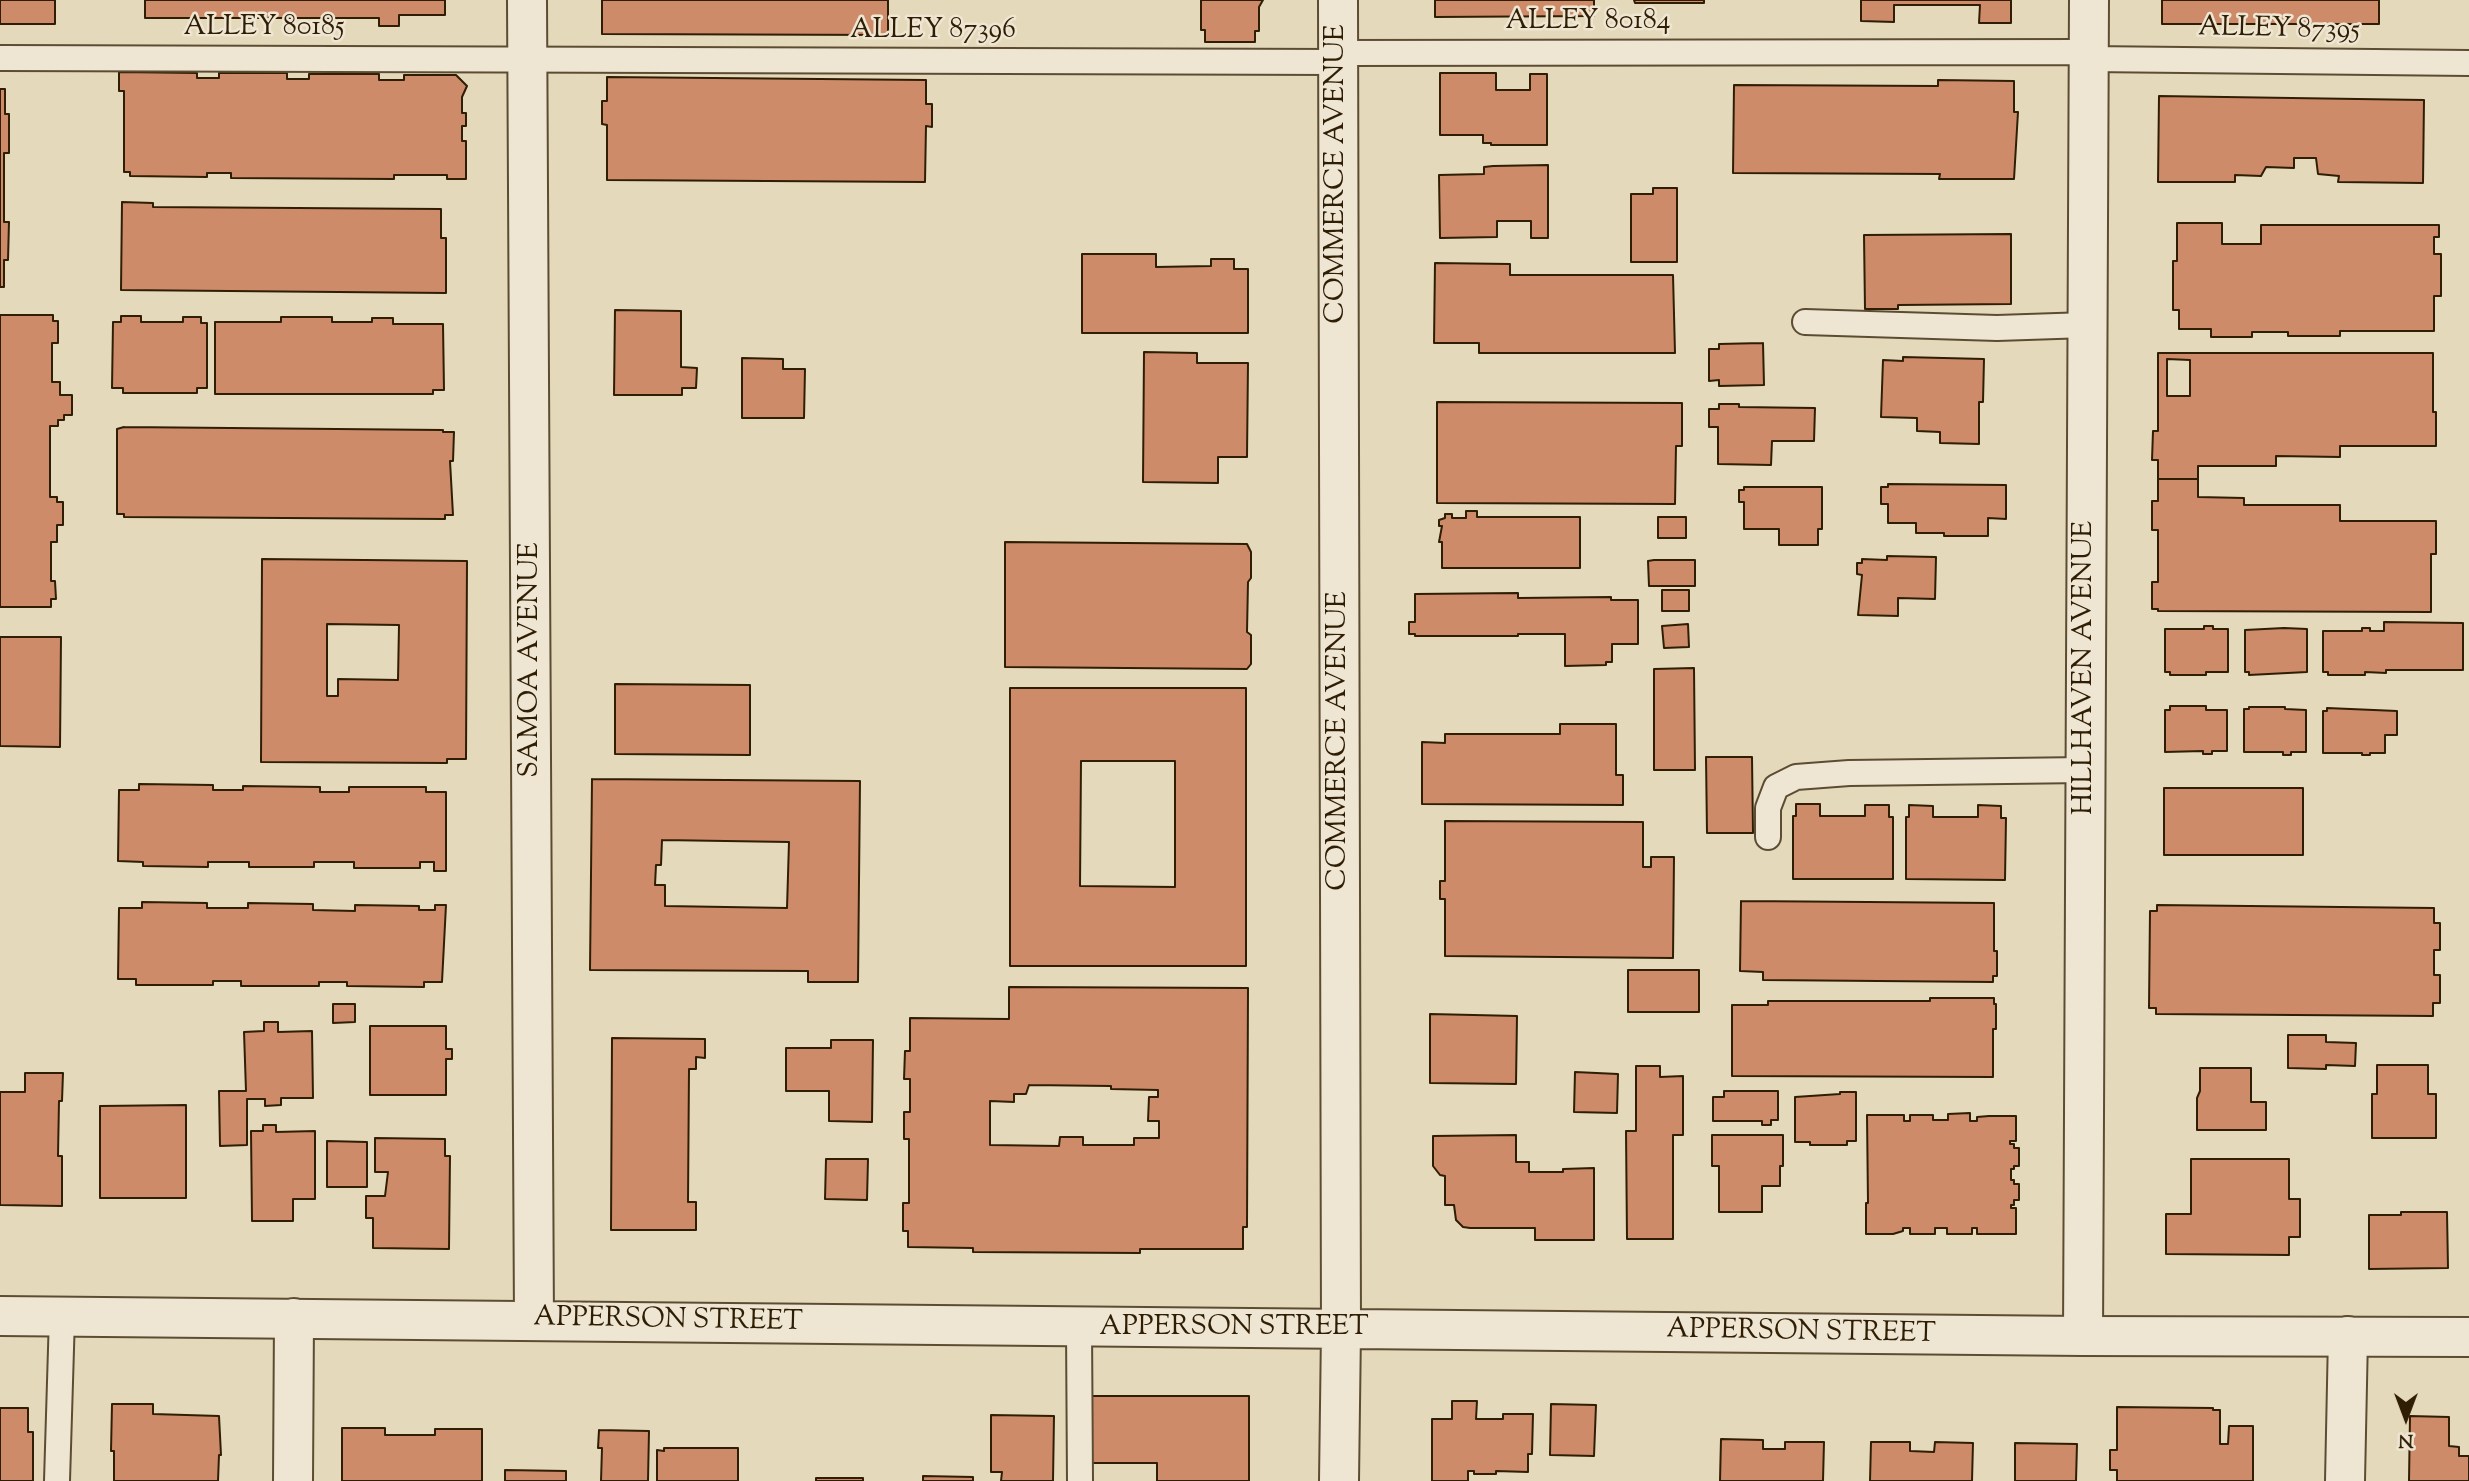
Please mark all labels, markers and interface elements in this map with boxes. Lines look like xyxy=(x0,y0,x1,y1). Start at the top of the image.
street label: ALLEY 80184 xyxy=(1505,6,1671,40)
street label: ALLEY 80185 xyxy=(184,12,344,46)
street label: ALLEY 87395 xyxy=(2198,13,2360,49)
street label: ALLEY 87396 xyxy=(850,15,1016,49)
street label: COMMERCE AVENUE xyxy=(1321,24,1355,324)
street label: HILLHAVEN AVENUE xyxy=(2069,521,2103,815)
street label: SAMOA AVENUE xyxy=(515,542,549,778)
street label: COMMERCE AVENUE xyxy=(1323,591,1357,891)
street label: APPERSON STREET xyxy=(533,1303,803,1341)
street label: APPERSON STREET xyxy=(1099,1312,1369,1346)
street label: APPERSON STREET xyxy=(1666,1315,1936,1353)
north arrow xyxy=(2371,1383,2441,1453)
text: N xyxy=(2398,1426,2414,1453)

